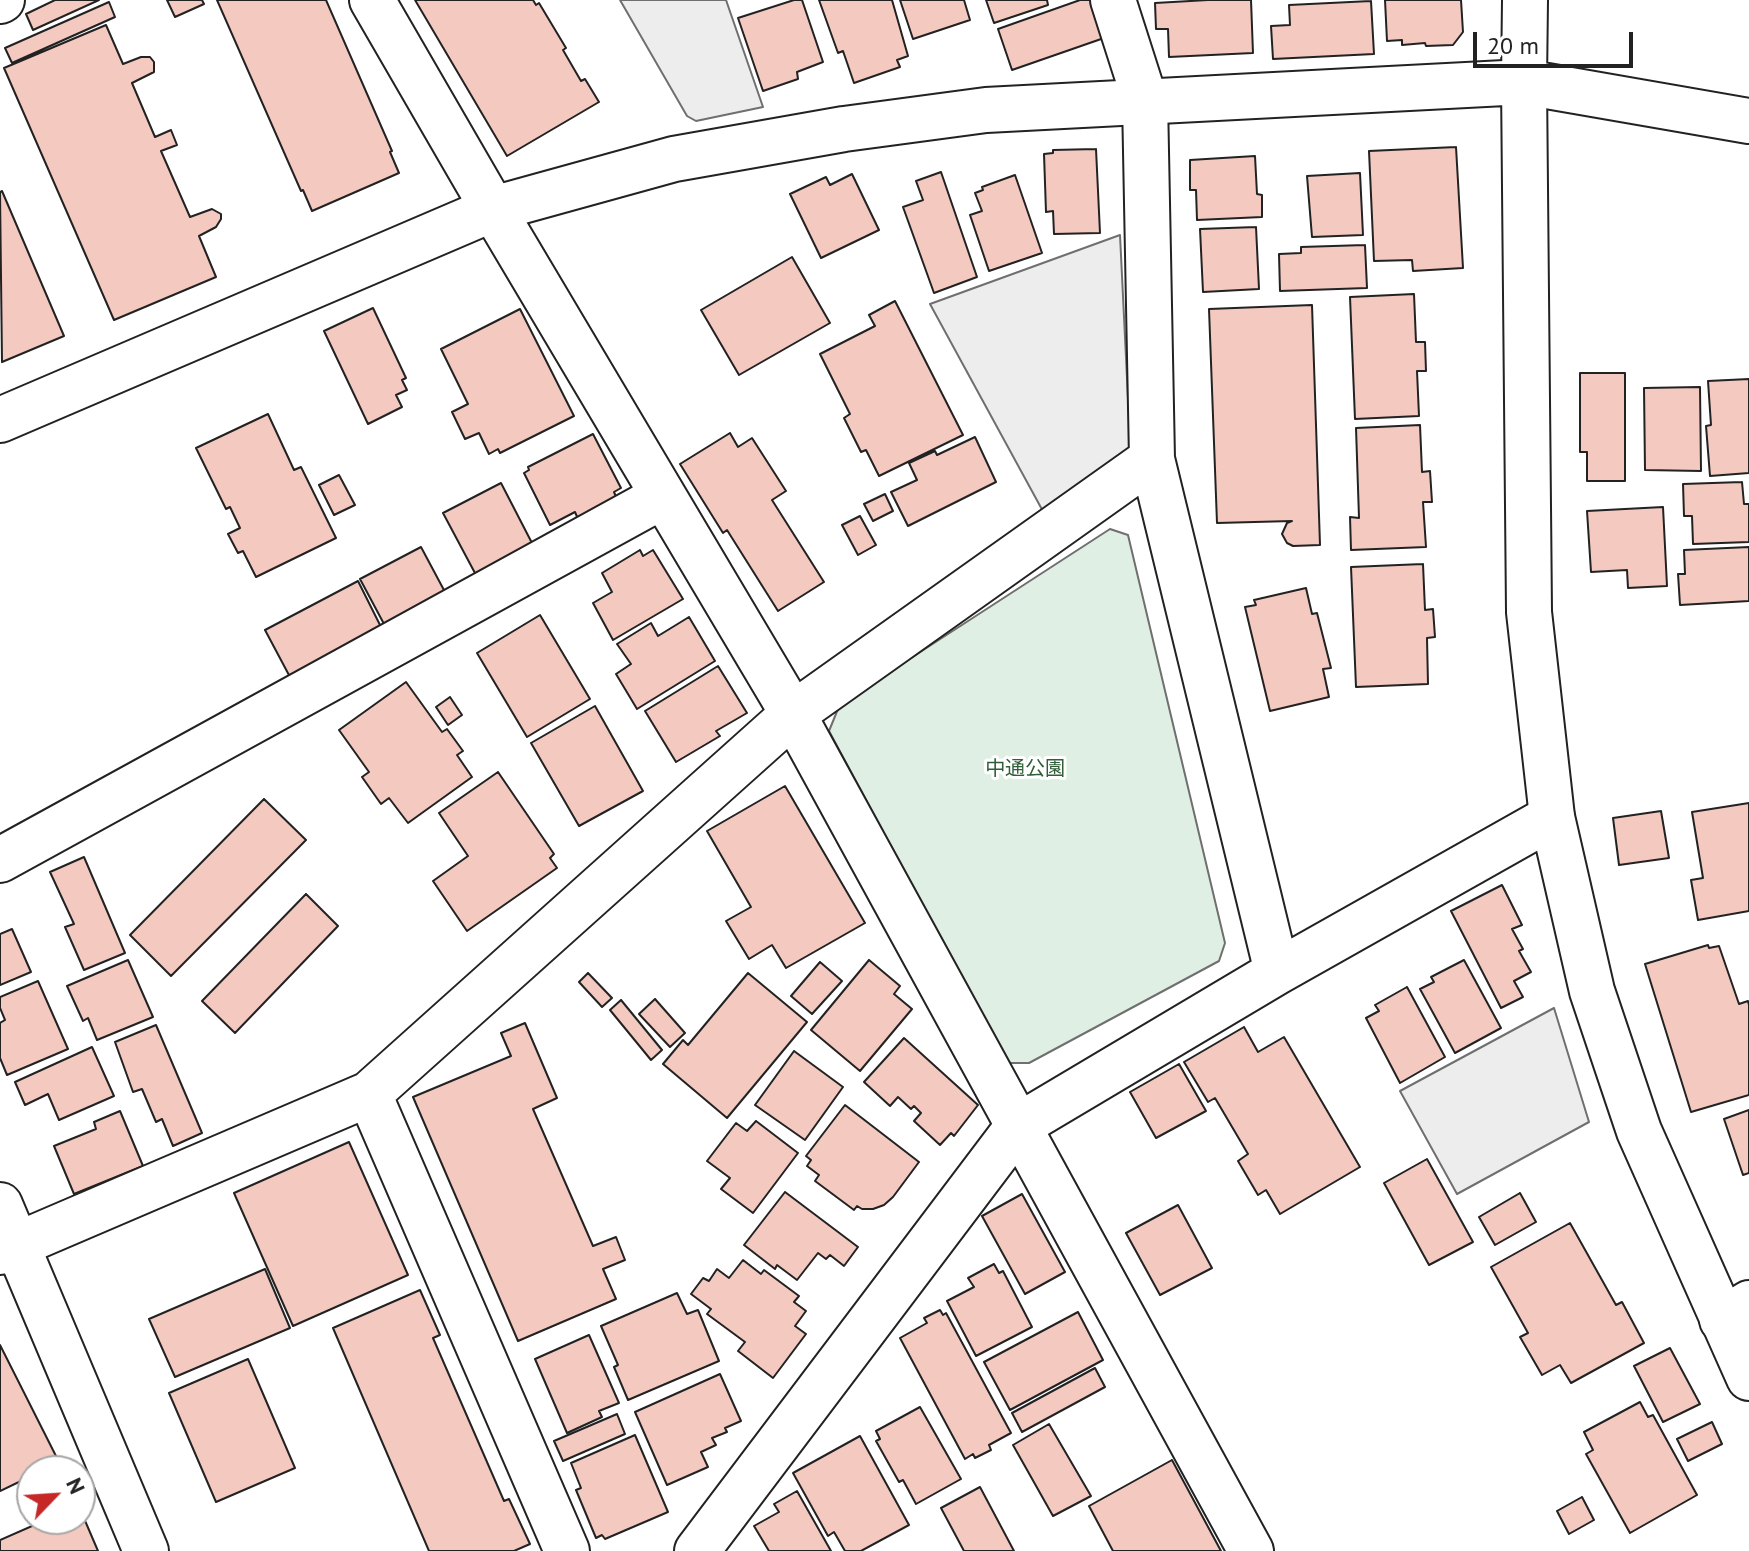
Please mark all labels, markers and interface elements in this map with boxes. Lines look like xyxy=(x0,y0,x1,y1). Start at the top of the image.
scale bar xyxy=(1477,16,1637,66)
text: 20 m xyxy=(1487,30,1539,61)
park label: 中通公園 xyxy=(985,757,1065,781)
north arrow xyxy=(16,1455,96,1535)
text: N xyxy=(60,1473,92,1498)

